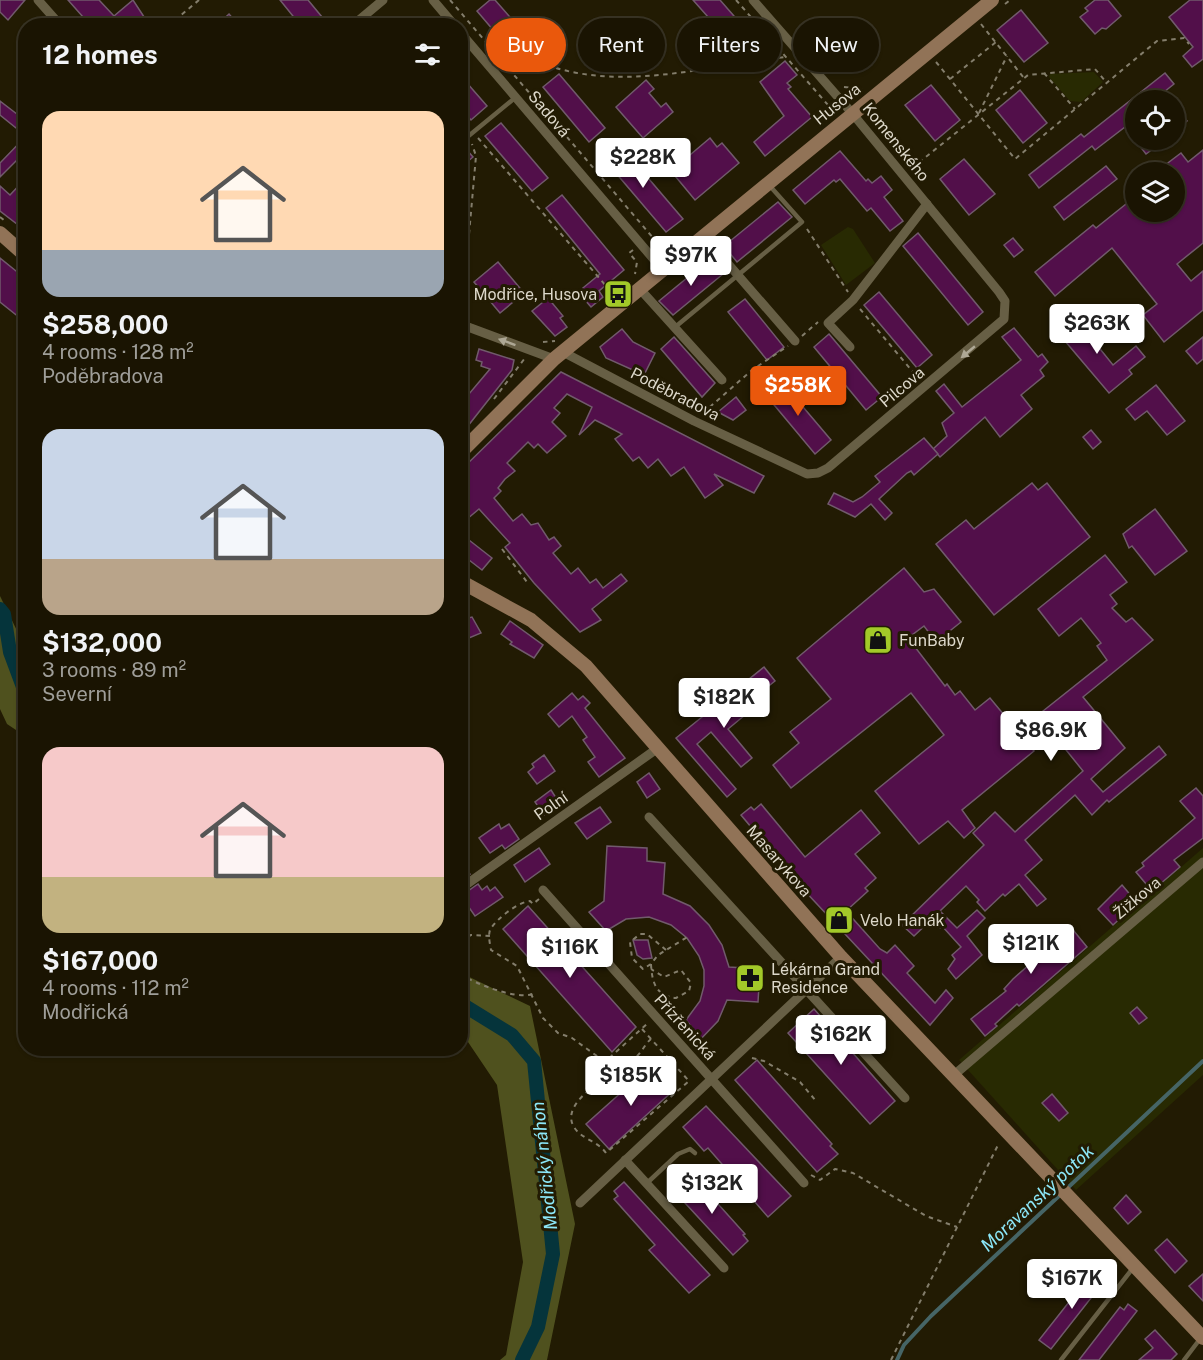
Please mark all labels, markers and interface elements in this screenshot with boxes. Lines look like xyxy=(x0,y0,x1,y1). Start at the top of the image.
chip: Buy xyxy=(486,18,566,72)
chip: Rent xyxy=(578,18,665,72)
chip: Filters xyxy=(677,18,781,72)
chip: New xyxy=(793,18,879,72)
icon: filters xyxy=(411,38,444,71)
text: 12 homes xyxy=(42,39,158,70)
street label: Husova xyxy=(810,79,864,129)
street label: Sadová xyxy=(524,87,574,141)
map controls xyxy=(1125,90,1185,222)
button: locate xyxy=(1125,90,1185,150)
street label: Komenského xyxy=(859,99,933,185)
pin: $228K xyxy=(601,138,685,189)
text: $228K xyxy=(610,145,676,169)
icon: home xyxy=(189,150,297,258)
button: layers xyxy=(1125,162,1185,222)
pin: $97K xyxy=(655,236,727,287)
text: $97K xyxy=(664,243,718,267)
bus stop icon: Modřice, Husova xyxy=(602,278,634,310)
place label: Modřice, Husova xyxy=(473,285,597,304)
pin: $263K xyxy=(1055,304,1139,355)
text: $258,000 xyxy=(42,309,169,340)
text: $263K xyxy=(1063,311,1131,335)
one-way arrow xyxy=(498,336,516,346)
text: 4 rooms · 128 m² xyxy=(42,340,194,364)
one-way arrow xyxy=(961,345,976,358)
street label: Poděbradova xyxy=(627,363,723,425)
street label: Pilcova xyxy=(876,363,928,411)
text: Poděbradova xyxy=(42,364,163,388)
pin: $258K xyxy=(756,366,840,417)
text: $258K xyxy=(764,373,832,397)
icon: home xyxy=(189,468,297,576)
shop icon: FunBaby xyxy=(862,624,894,656)
text: $132,000 xyxy=(42,627,162,658)
place label: FunBaby xyxy=(899,631,965,650)
text: 3 rooms · 89 m² xyxy=(42,658,186,682)
pin: $182K xyxy=(682,678,766,729)
text: Severní xyxy=(42,682,112,706)
text: $182K xyxy=(693,685,755,709)
pin: $86.9K xyxy=(1002,711,1100,762)
text: $86.9K xyxy=(1014,718,1088,742)
icon: home xyxy=(189,786,297,894)
street label: Polní xyxy=(530,787,573,824)
street label: Masarykova xyxy=(743,821,815,901)
street label: Žižkova xyxy=(1109,872,1164,923)
shop icon: Velo Hanák xyxy=(823,904,855,936)
place label: Velo Hanák xyxy=(860,911,944,930)
pin: $121K xyxy=(989,924,1073,975)
pin: $116K xyxy=(528,928,612,979)
text: $121K xyxy=(1002,931,1060,955)
text: $116K xyxy=(541,935,599,959)
text: $167,000 xyxy=(42,945,158,976)
place label: Lékárna Grand Residence xyxy=(771,960,880,997)
pharmacy icon: Lékárna Grand Residence xyxy=(734,962,766,994)
text: 4 rooms · 112 m² xyxy=(42,976,189,1000)
street label: Přízřenická xyxy=(650,990,720,1064)
text: Modřická xyxy=(42,1000,128,1024)
pin: $162K xyxy=(799,1015,883,1066)
text: $162K xyxy=(810,1022,872,1046)
pin: $185K xyxy=(589,1056,673,1107)
text: $185K xyxy=(599,1063,663,1087)
water label: Modřický náhon xyxy=(527,1101,561,1231)
water label: Moravanský potok xyxy=(976,1140,1098,1256)
pin: $132K xyxy=(670,1164,754,1215)
text: $132K xyxy=(681,1171,743,1195)
pin: $167K xyxy=(1030,1259,1114,1310)
text: $167K xyxy=(1041,1266,1103,1290)

